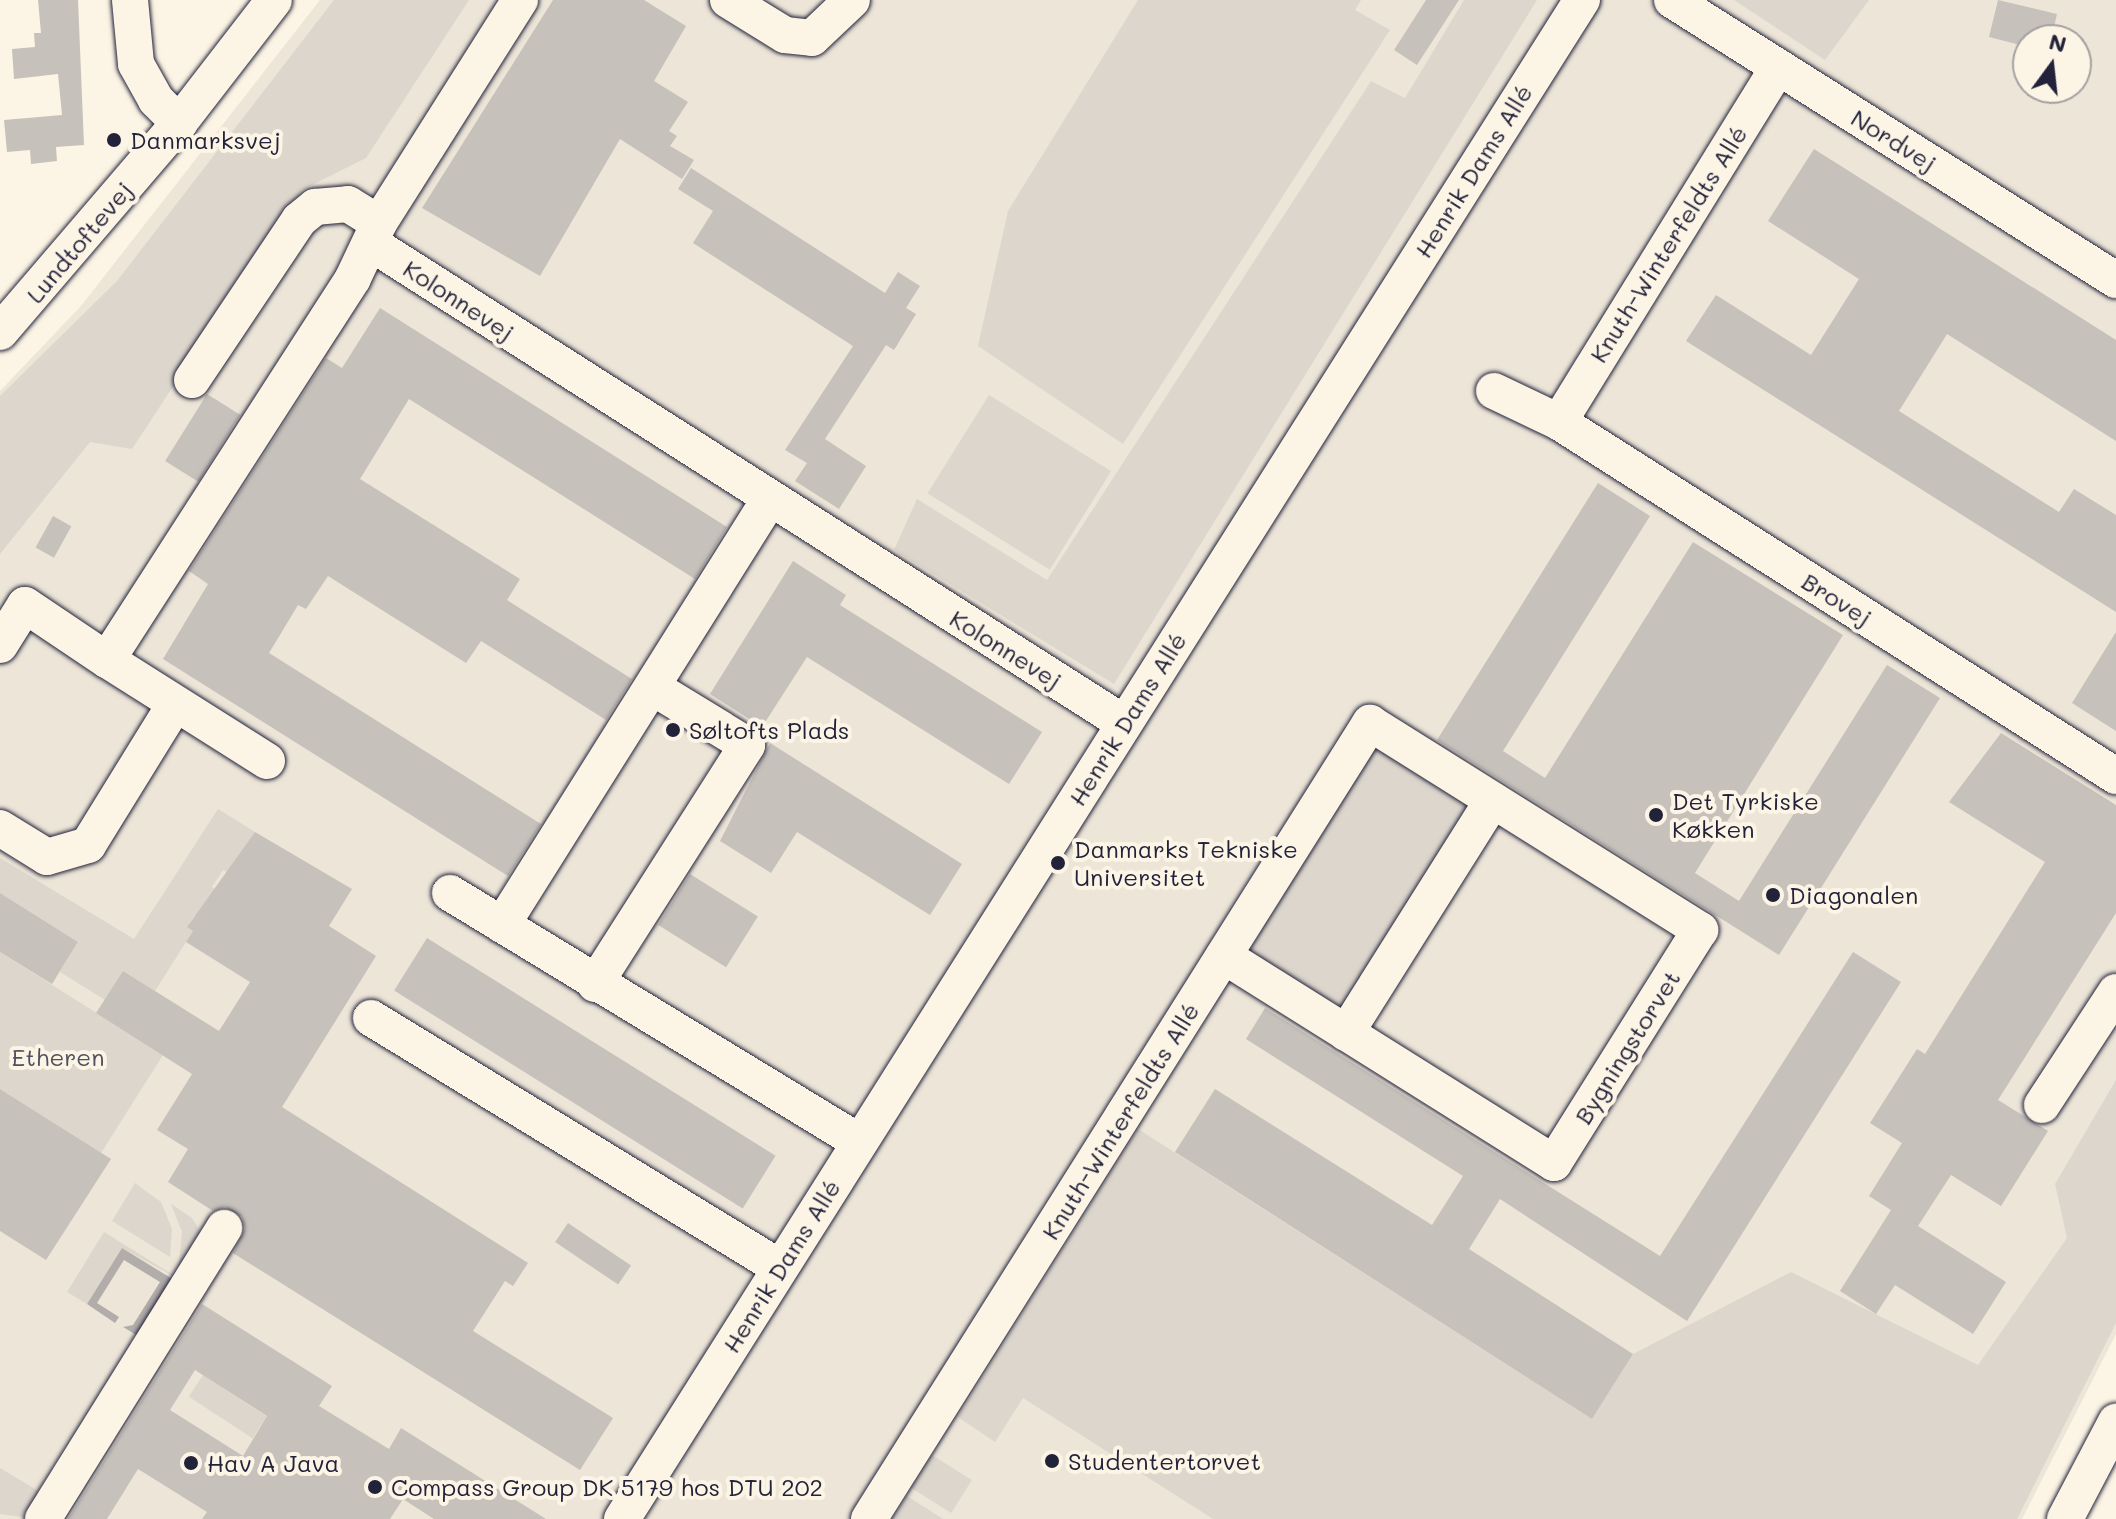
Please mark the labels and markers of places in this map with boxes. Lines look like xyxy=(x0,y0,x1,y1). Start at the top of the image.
place label: Danmarksvej xyxy=(130,126,281,154)
marker: Danmarksvej xyxy=(105,131,123,149)
place label: Søltofts Plads xyxy=(689,716,849,744)
marker: Søltofts Plads xyxy=(664,721,682,739)
place label: Det Tyrkiske Køkken xyxy=(1672,787,1819,843)
marker: Det Tyrkiske Køkken xyxy=(1647,806,1665,824)
place label: Danmarks Tekniske Universitet xyxy=(1074,835,1298,891)
marker: Danmarks Tekniske Universitet xyxy=(1049,854,1067,872)
place label: Diagonalen xyxy=(1789,881,1918,909)
marker: Diagonalen xyxy=(1764,886,1782,904)
place label: Studentertorvet xyxy=(1068,1447,1261,1475)
place label: Hav A Java xyxy=(207,1449,340,1477)
marker: Studentertorvet xyxy=(1043,1452,1061,1470)
marker: Hav A Java xyxy=(182,1454,200,1472)
place label: Compass Group DK 5179 hos DTU 202 xyxy=(391,1473,823,1501)
marker: Compass Group DK 5179 hos DTU 202 xyxy=(366,1478,384,1496)

